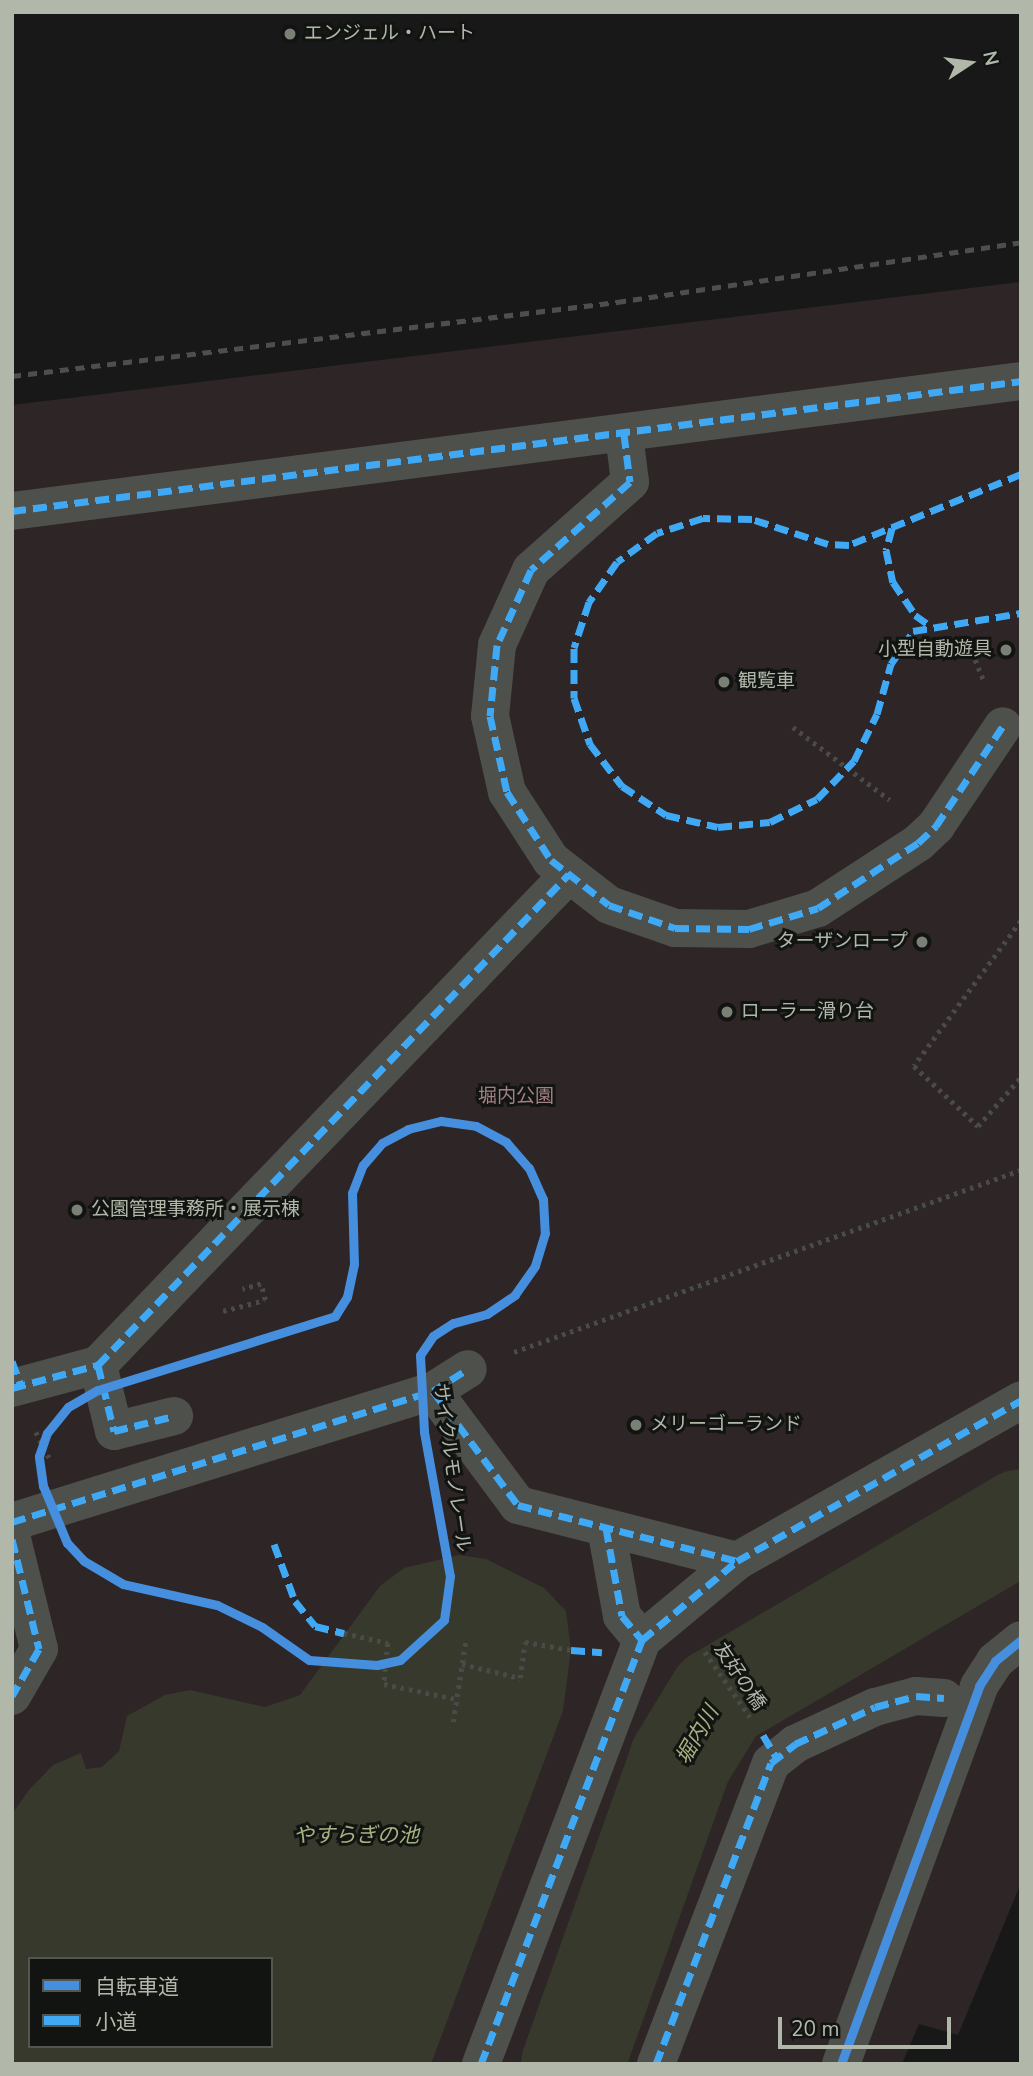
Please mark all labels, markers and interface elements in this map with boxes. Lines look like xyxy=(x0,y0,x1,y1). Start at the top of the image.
place label: エンジェル・ハート xyxy=(304,23,475,45)
marker: エンジェル・ハート xyxy=(282,26,298,42)
north arrow xyxy=(935,28,1005,98)
text: N xyxy=(976,48,1005,68)
place label: 小型自動遊具 xyxy=(878,639,992,661)
marker: 小型自動遊具 xyxy=(998,642,1014,658)
place label: 観覧車 xyxy=(738,671,795,693)
marker: 観覧車 xyxy=(716,674,732,690)
place label: ターザンロープ xyxy=(775,931,908,953)
marker: ターザンロープ xyxy=(914,934,930,950)
place label: ローラー滑り台 xyxy=(741,1001,874,1023)
marker: ローラー滑り台 xyxy=(719,1004,735,1020)
park label: 堀内公園 xyxy=(478,1086,554,1108)
place label: 公園管理事務所・展示棟 xyxy=(91,1199,300,1221)
marker: 公園管理事務所・展示棟 xyxy=(69,1202,85,1218)
street label: サイクルモノレール xyxy=(428,1382,474,1554)
place label: メリーゴーランド xyxy=(650,1414,802,1436)
marker: メリーゴーランド xyxy=(628,1417,644,1433)
street label: 友好の橋 xyxy=(708,1639,770,1715)
water label: 堀内川 xyxy=(670,1701,724,1769)
water label: やすらぎの池 xyxy=(293,1822,419,1848)
legend xyxy=(28,1957,273,2048)
text: 自転車道 xyxy=(95,1973,179,2001)
scale bar xyxy=(781,2002,954,2046)
text: 小道 xyxy=(95,2008,137,2036)
text: 20 m xyxy=(791,2015,840,2043)

